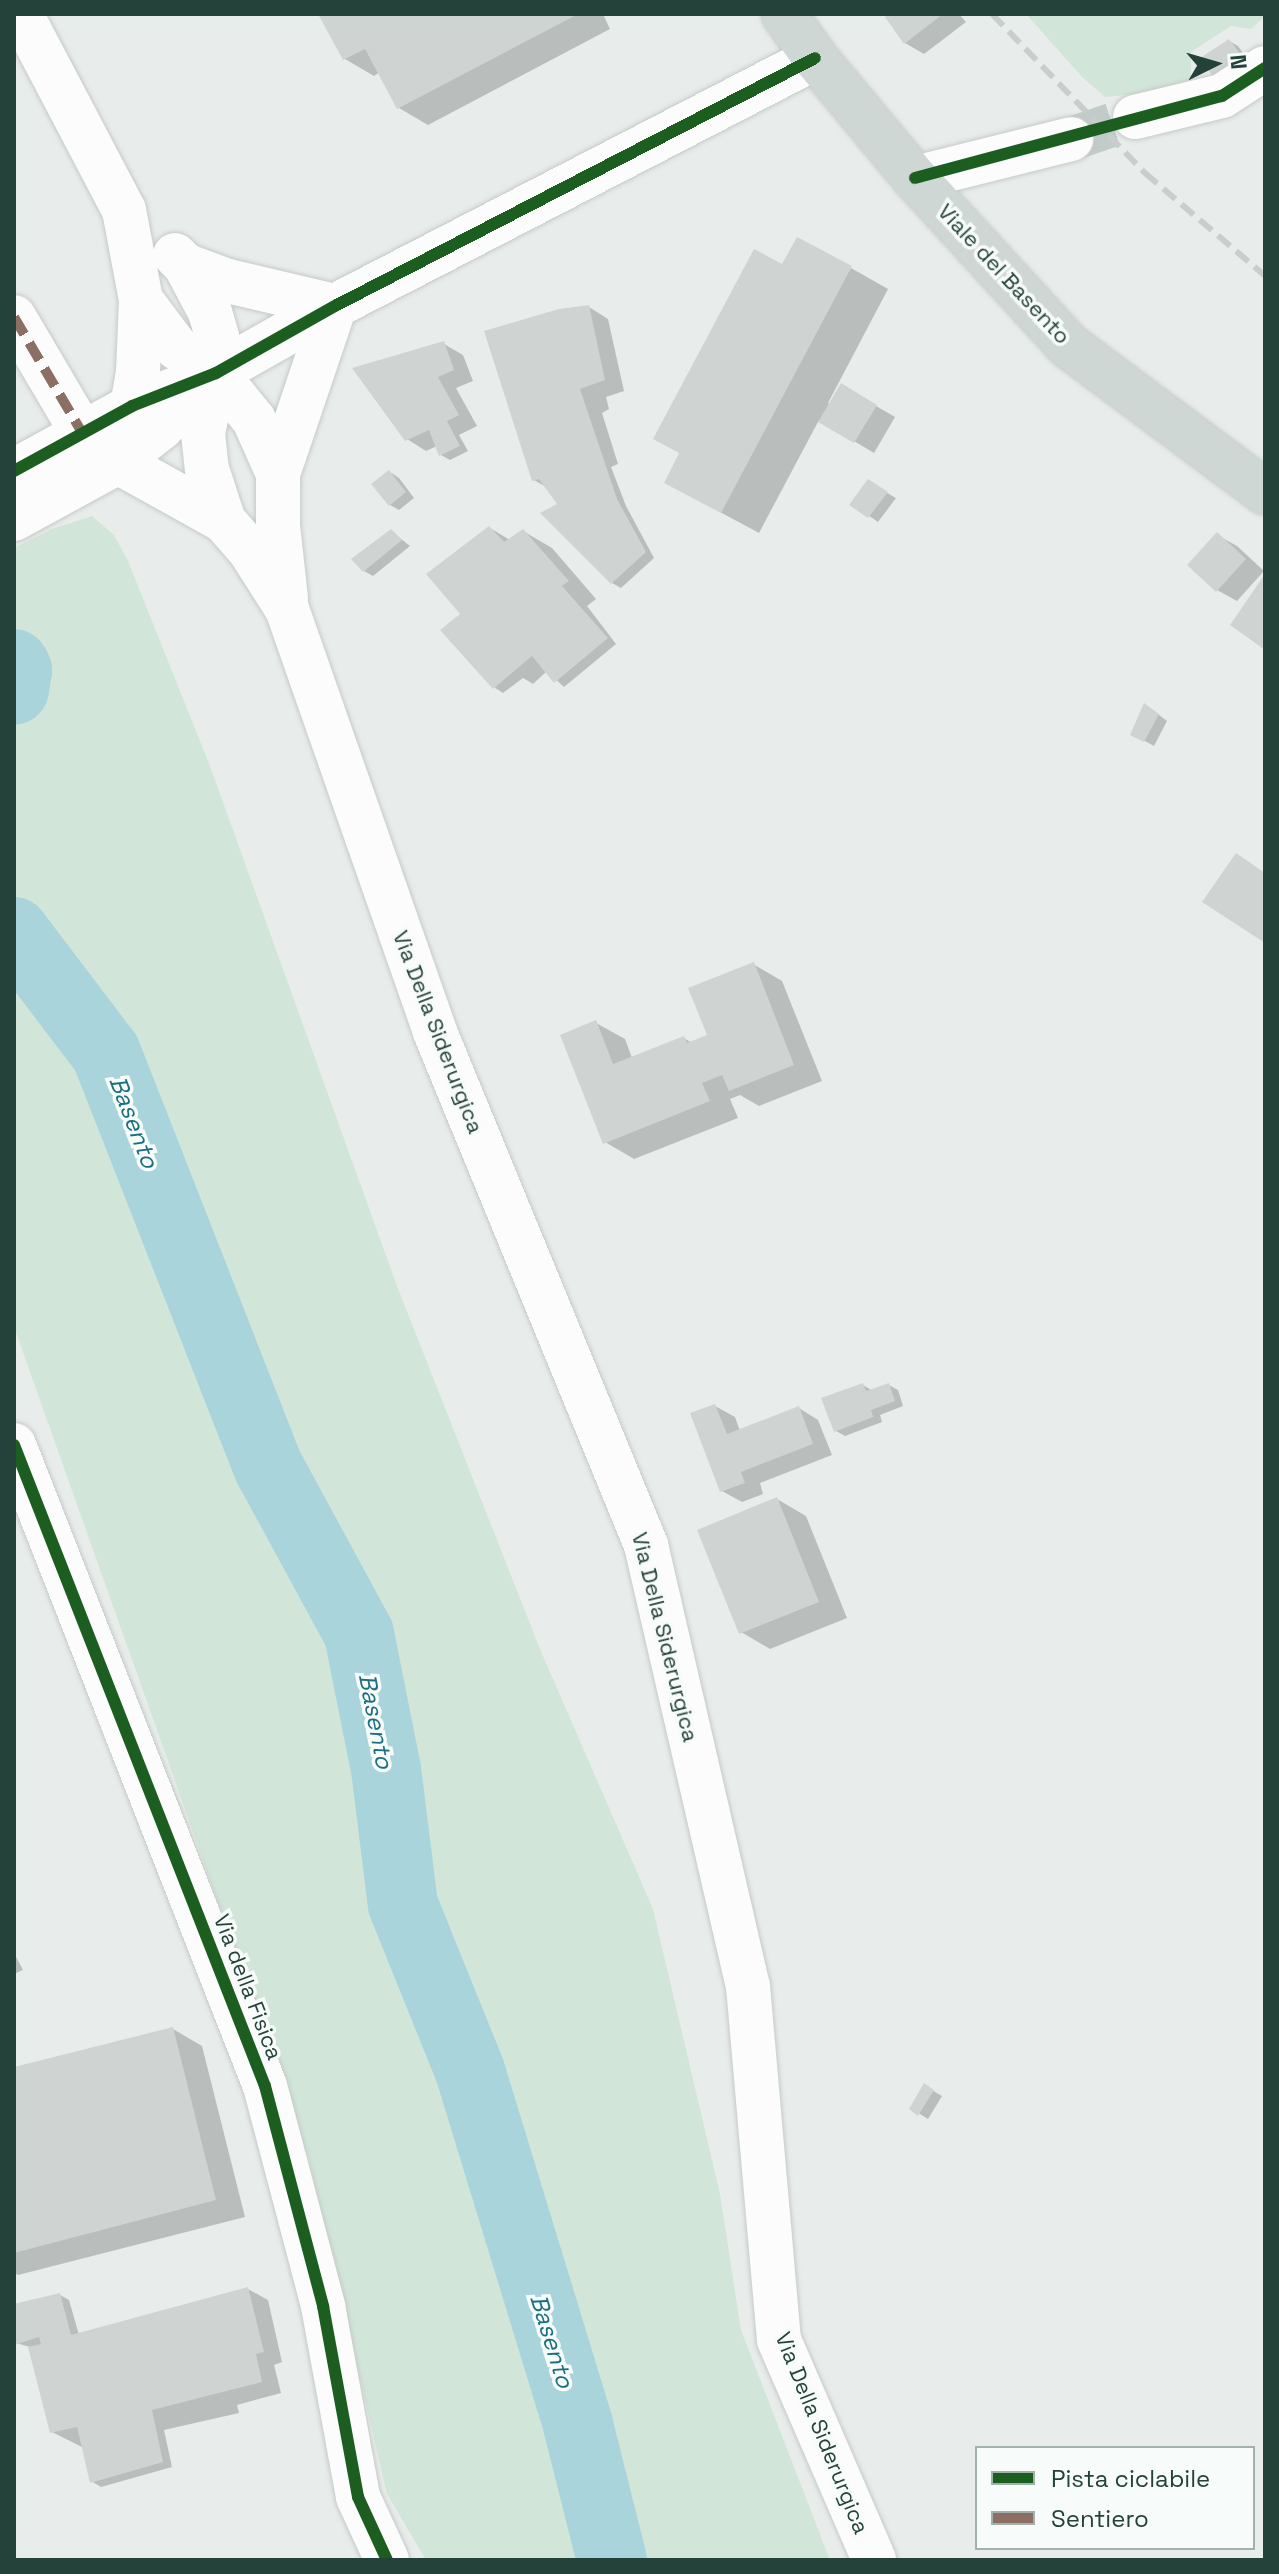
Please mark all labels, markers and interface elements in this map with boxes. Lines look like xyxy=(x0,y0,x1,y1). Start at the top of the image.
north arrow xyxy=(1175,24,1255,104)
text: N xyxy=(1224,53,1253,70)
street label: Viale del Basento xyxy=(932,198,1076,350)
street label: Via Della Siderurgica xyxy=(387,927,489,1137)
water label: Basento xyxy=(103,1072,165,1172)
street label: Via Della Siderurgica xyxy=(626,1529,704,1745)
water label: Basento xyxy=(353,1671,399,1771)
street label: Via della Fisica xyxy=(208,1911,288,2063)
water label: Basento xyxy=(524,2291,580,2391)
street label: Via Della Siderurgica xyxy=(769,2328,875,2538)
legend xyxy=(975,2446,1255,2550)
text: Pista ciclabile xyxy=(1051,2463,1210,2494)
text: Sentiero xyxy=(1051,2503,1149,2534)

